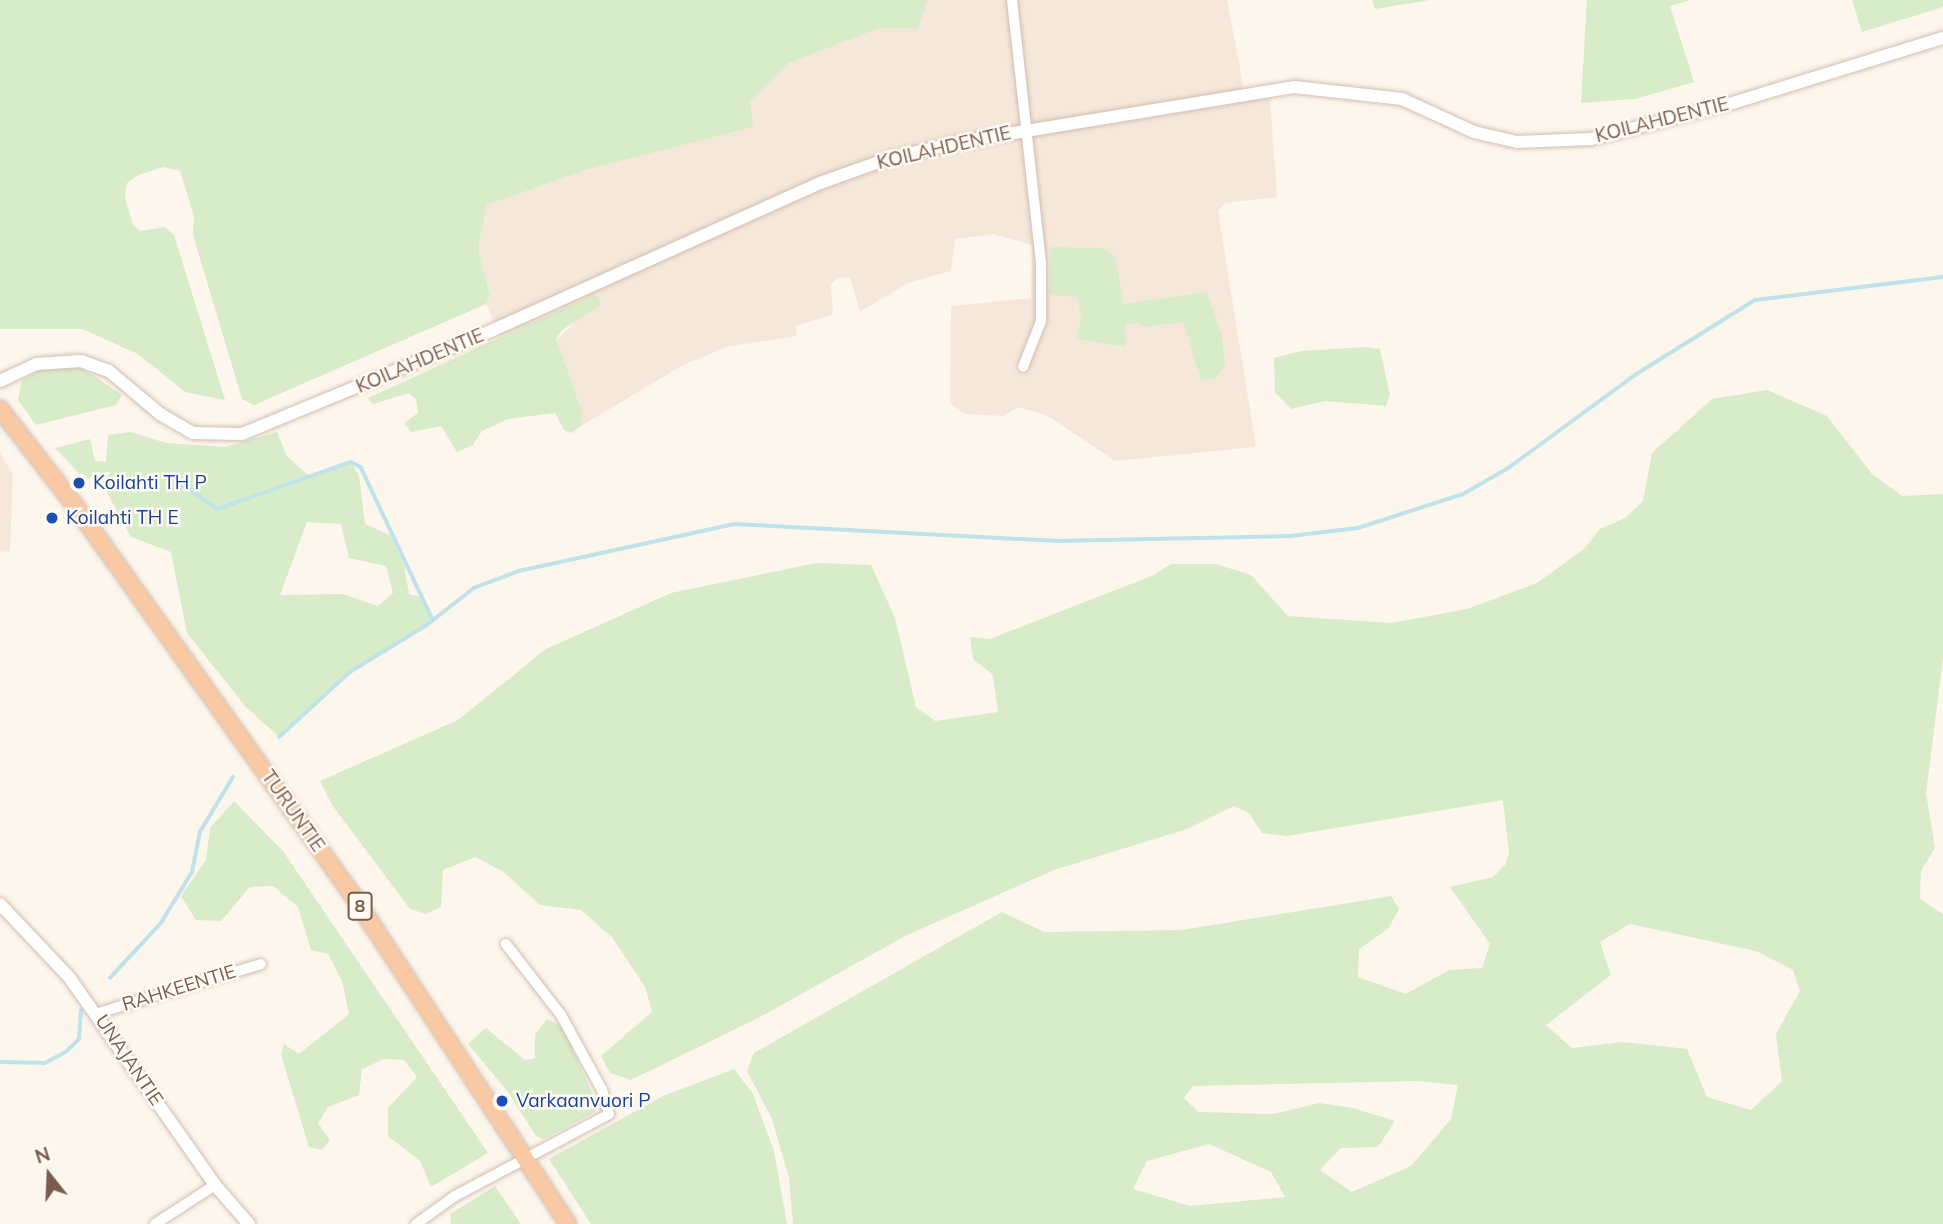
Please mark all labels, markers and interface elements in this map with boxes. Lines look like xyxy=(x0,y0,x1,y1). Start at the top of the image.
street label: KOILAHDENTIE xyxy=(1593,92,1731,148)
street label: KOILAHDENTIE xyxy=(875,122,1013,174)
street label: KOILAHDENTIE xyxy=(353,324,487,398)
place label: Koilahti TH P xyxy=(93,472,207,494)
marker: Koilahti TH P xyxy=(71,475,87,491)
place label: Koilahti TH E xyxy=(66,507,179,529)
marker: Koilahti TH E xyxy=(44,510,60,526)
street label: TURUNTIE xyxy=(257,766,329,856)
road number: 8 xyxy=(346,891,374,920)
street label: RAHKEENTIE xyxy=(119,960,239,1016)
street label: UNAJANTIE xyxy=(90,1010,168,1110)
place label: Varkaanvuori P xyxy=(516,1090,651,1112)
marker: Varkaanvuori P xyxy=(494,1093,510,1109)
north arrow xyxy=(14,1140,84,1210)
text: N xyxy=(32,1141,53,1169)

